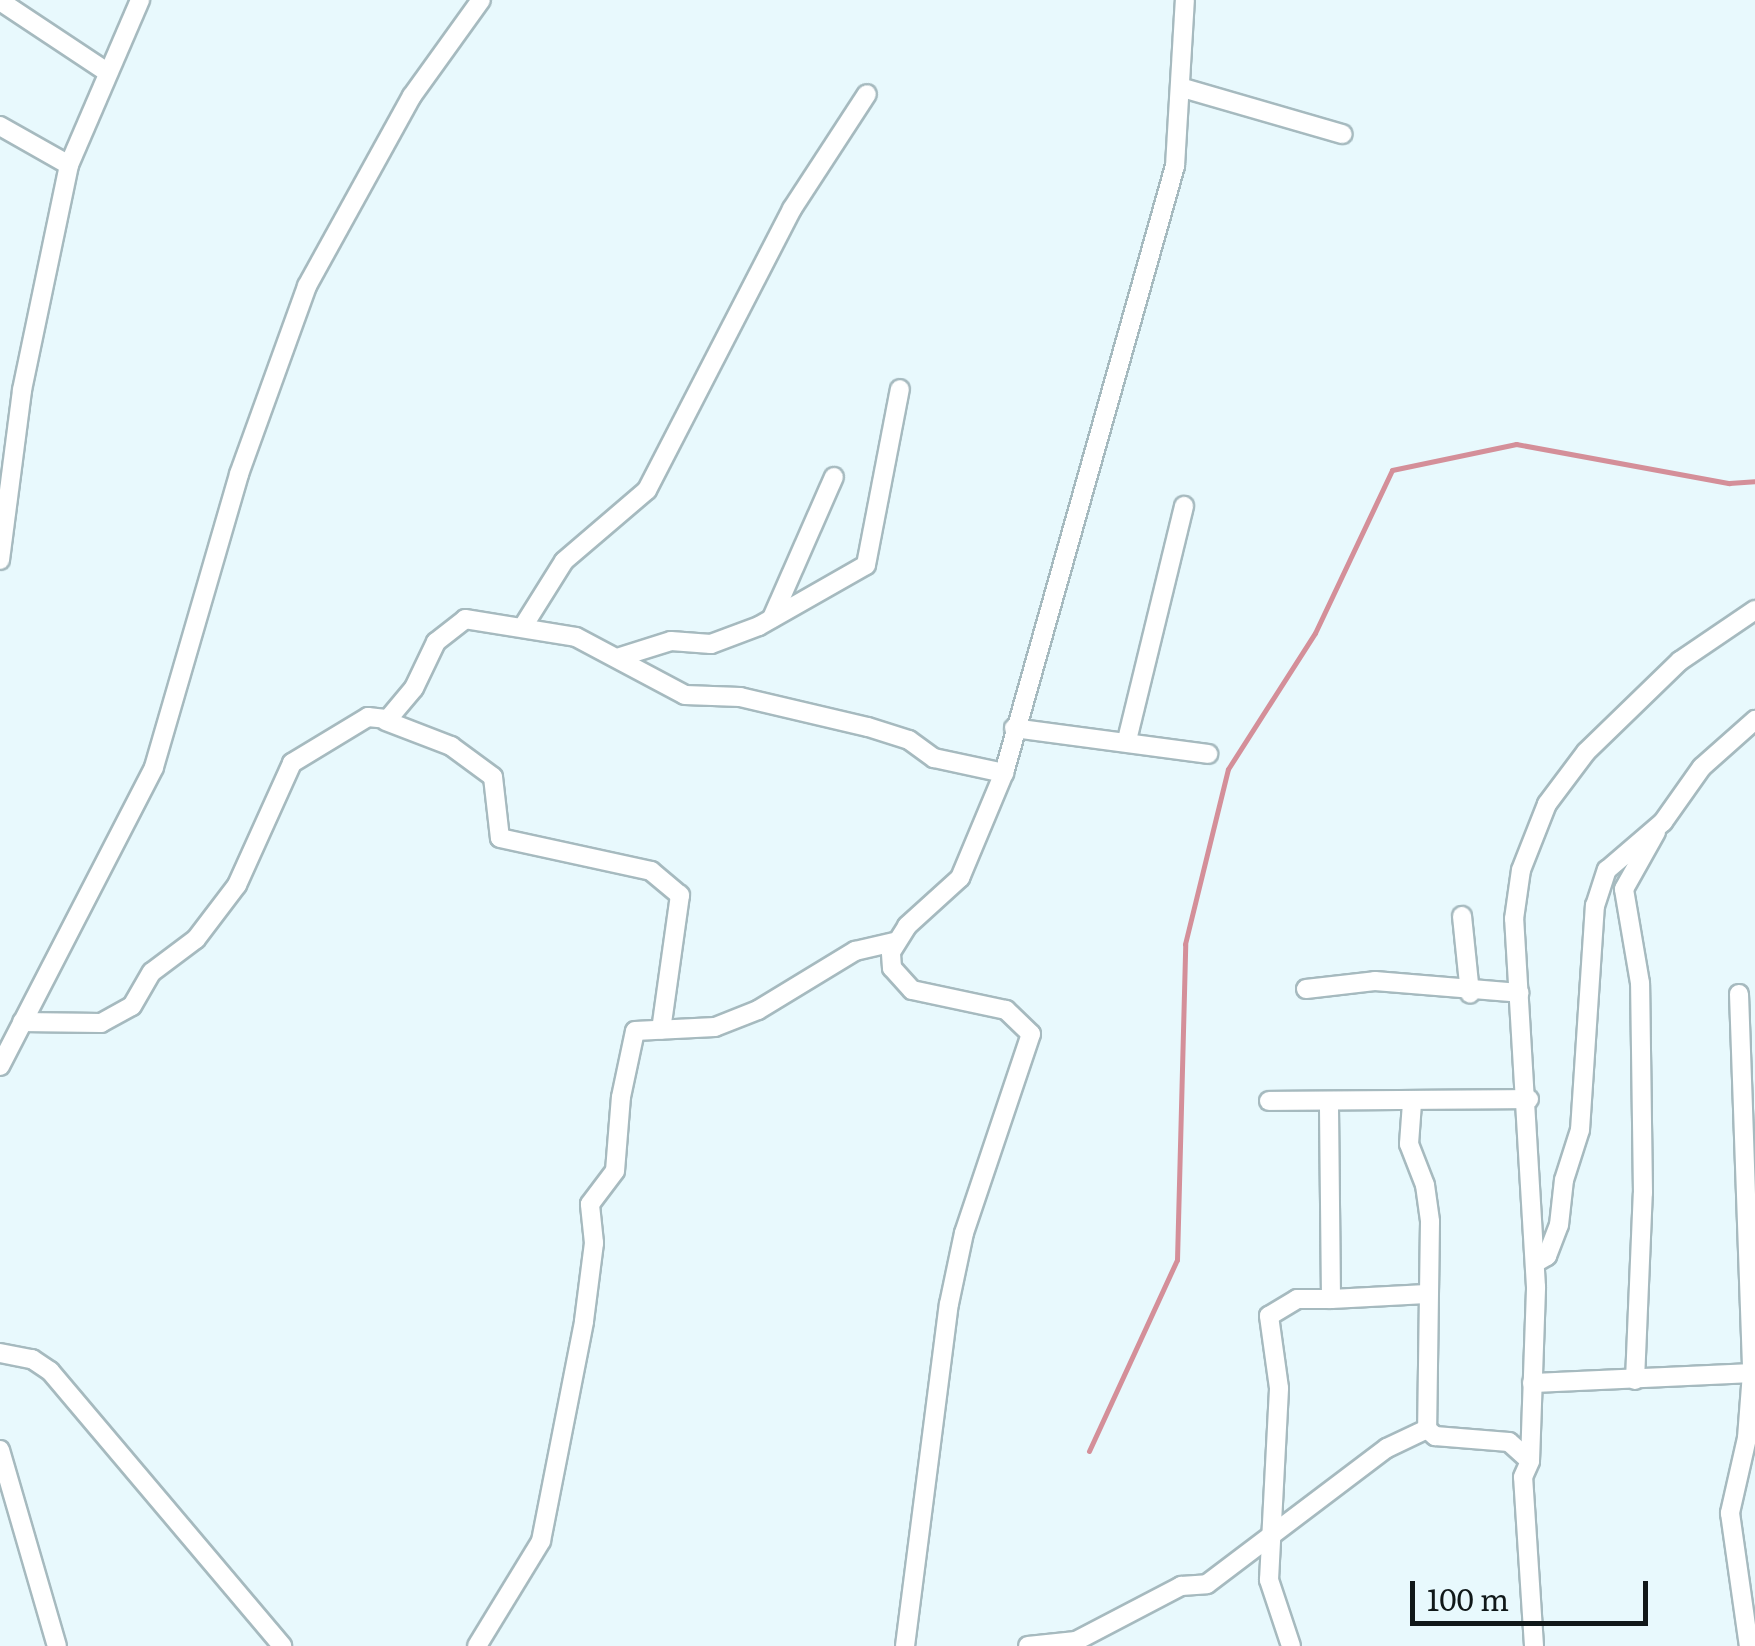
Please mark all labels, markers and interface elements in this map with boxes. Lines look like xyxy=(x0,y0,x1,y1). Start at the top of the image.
scale bar xyxy=(1415,1561,1652,1623)
text: 100 m xyxy=(1427,1576,1509,1620)

